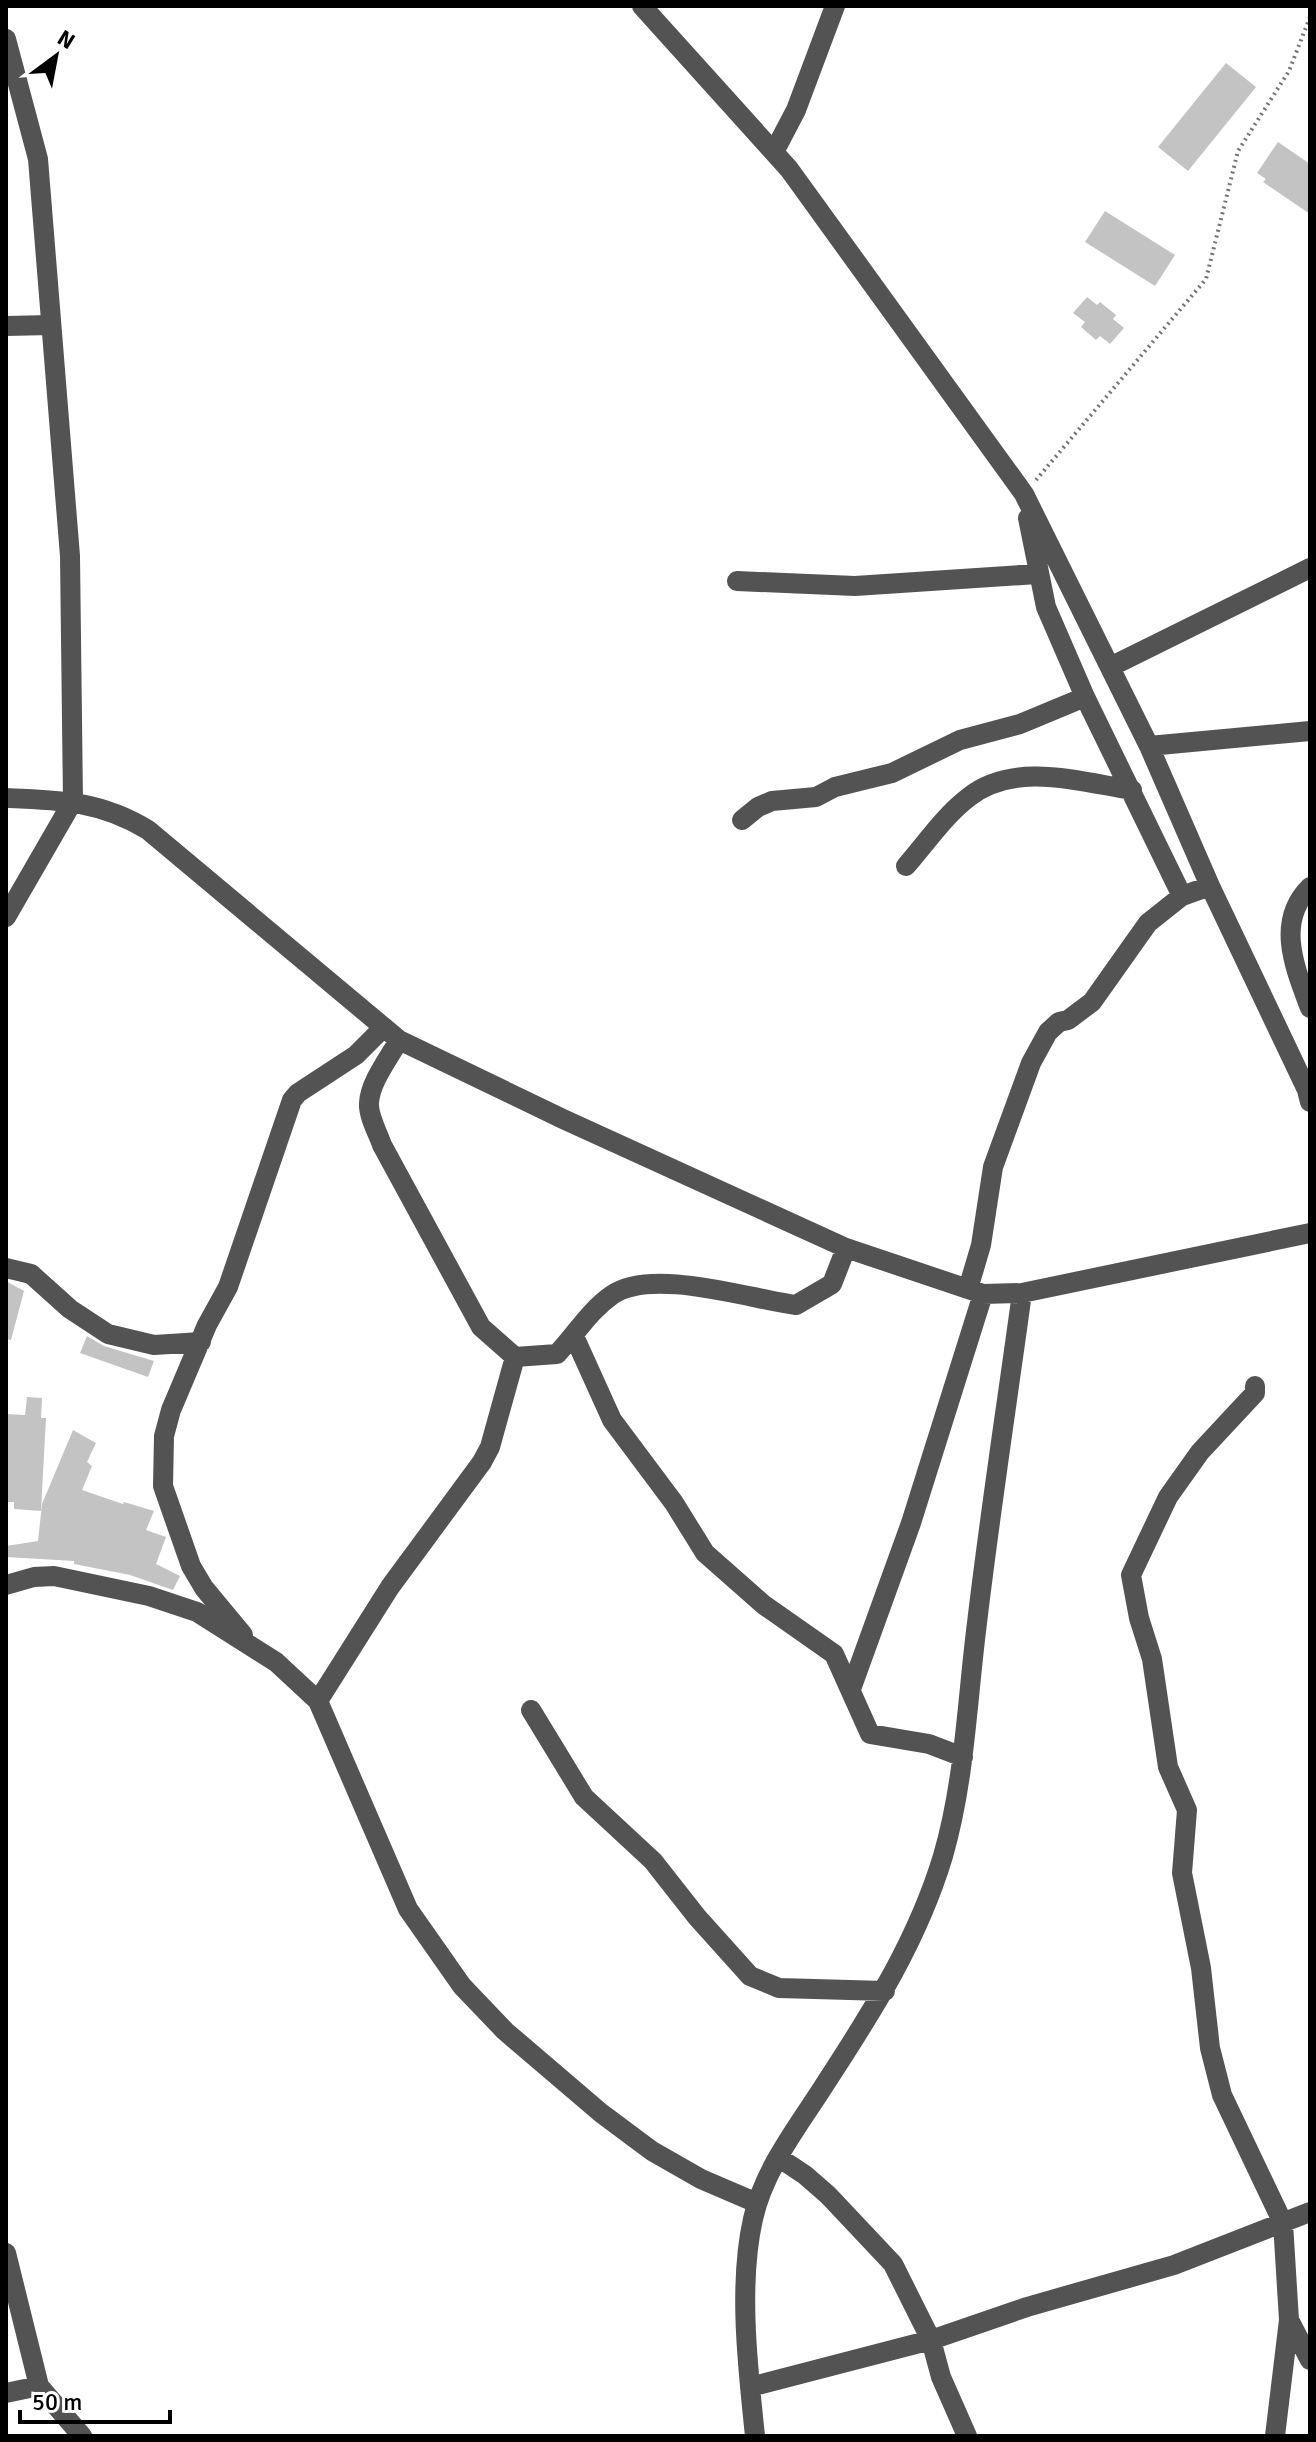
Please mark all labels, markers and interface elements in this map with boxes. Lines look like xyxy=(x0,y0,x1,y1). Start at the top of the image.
north arrow xyxy=(16,16,96,96)
text: N xyxy=(53,24,80,55)
scale bar xyxy=(20,2374,170,2424)
text: 50 m xyxy=(32,2387,82,2417)

